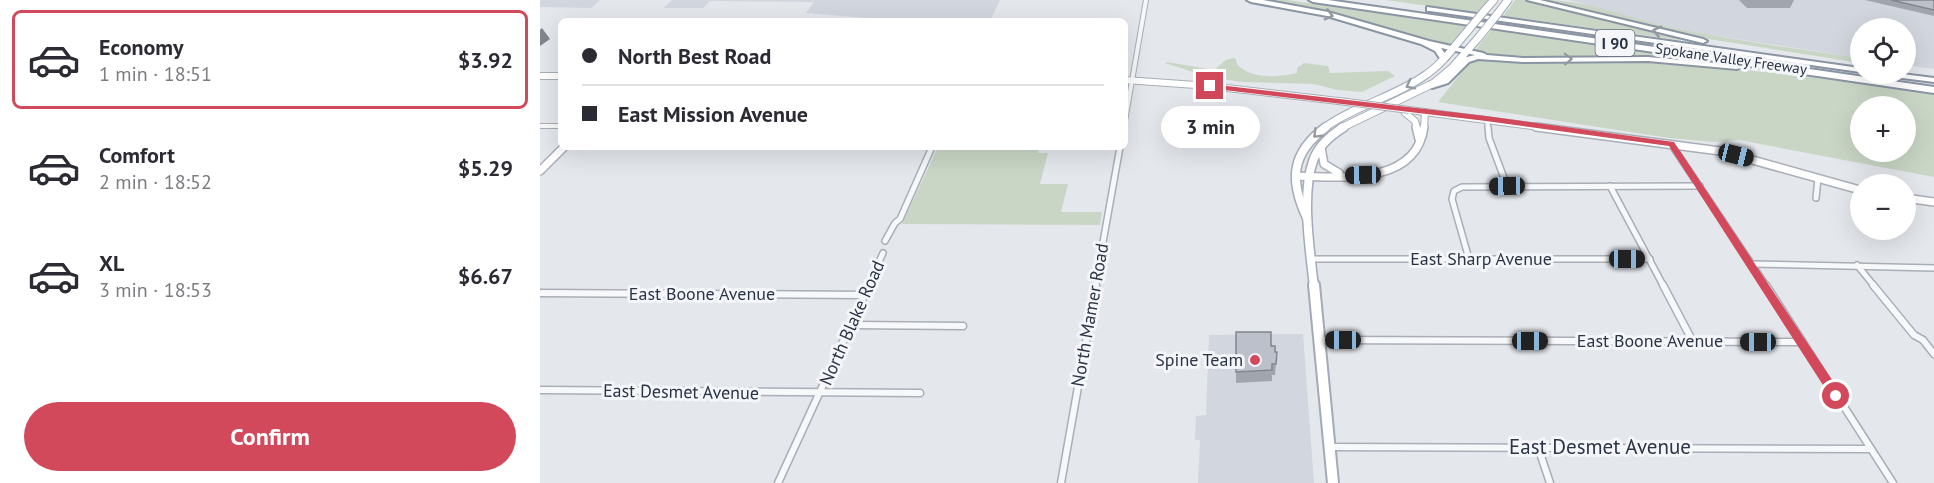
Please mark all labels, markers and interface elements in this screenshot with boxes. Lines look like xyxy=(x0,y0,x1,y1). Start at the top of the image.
one-way arrow xyxy=(1323,8,1334,20)
map controls xyxy=(1850,18,1916,240)
button: locate xyxy=(1850,18,1916,84)
one-way arrow xyxy=(1653,26,1663,39)
road number: I 90 xyxy=(1596,30,1634,56)
icon: car xyxy=(27,33,81,87)
text: Economy xyxy=(99,33,183,61)
street label: Spokane Valley Freeway xyxy=(1654,38,1808,79)
text: North Best Road xyxy=(618,42,771,70)
text: $3.92 xyxy=(458,46,513,74)
one-way arrow xyxy=(1563,53,1572,66)
text: 1 min · 18:51 xyxy=(99,61,212,87)
route end xyxy=(1196,72,1223,99)
one-way arrow xyxy=(1406,77,1417,89)
button: + xyxy=(1850,96,1916,162)
text: East Mission Avenue xyxy=(618,100,808,128)
callout: 3 min xyxy=(1160,107,1260,149)
text: 3 min xyxy=(1186,114,1235,140)
one-way arrow xyxy=(1313,127,1324,138)
icon: car xyxy=(27,141,81,195)
text: Comfort xyxy=(99,141,175,169)
car xyxy=(1716,142,1756,168)
text: $5.29 xyxy=(458,154,513,182)
car xyxy=(1345,166,1381,184)
text: 2 min · 18:52 xyxy=(99,169,212,195)
button: − xyxy=(1850,174,1916,240)
car xyxy=(1489,177,1525,195)
street label: North Mamer Road xyxy=(1066,241,1113,388)
street label: East Sharp Avenue xyxy=(1410,247,1552,270)
icon: car xyxy=(27,249,81,303)
text: XL xyxy=(99,249,124,277)
car xyxy=(1609,250,1645,268)
street label: North Blake Road xyxy=(814,257,889,389)
text: $6.67 xyxy=(458,262,513,290)
text: 3 min · 18:53 xyxy=(99,277,212,303)
street label: East Boone Avenue xyxy=(629,282,775,305)
street label: East Boone Avenue xyxy=(1577,329,1723,352)
car xyxy=(1325,331,1361,349)
car xyxy=(1512,332,1548,350)
car xyxy=(1740,333,1776,351)
place label: Spine Team xyxy=(1155,348,1243,371)
marker: Spine Team xyxy=(1248,353,1262,367)
street label: East Desmet Avenue xyxy=(603,379,759,404)
route start xyxy=(1822,382,1849,409)
button: Confirm xyxy=(24,402,516,471)
street label: East Desmet Avenue xyxy=(1509,433,1691,460)

